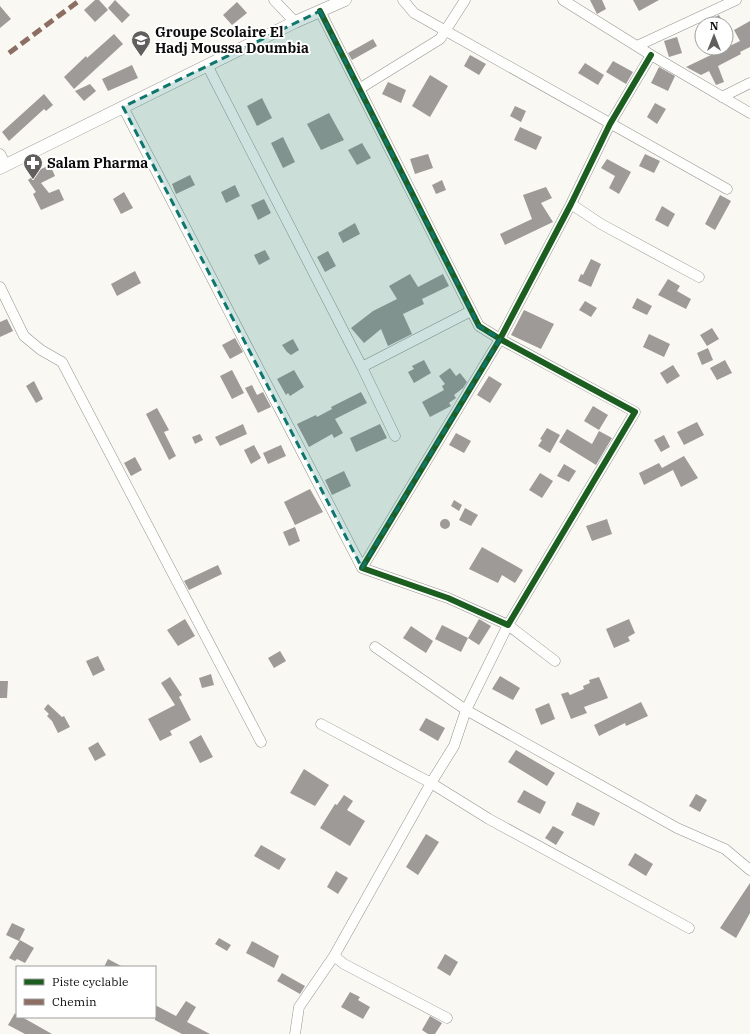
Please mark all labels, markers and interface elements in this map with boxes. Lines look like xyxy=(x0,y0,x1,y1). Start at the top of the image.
north arrow xyxy=(694,16,734,56)
text: N xyxy=(710,19,719,33)
place label: Groupe Scolaire El Hadj Moussa Doumbia xyxy=(155,23,309,57)
school or university icon: Groupe Scolaire El Hadj Moussa Doumbia xyxy=(130,29,152,57)
pharmacy icon: Salam Pharma xyxy=(22,152,44,180)
place label: Salam Pharma xyxy=(47,154,148,172)
legend xyxy=(16,966,156,1018)
text: Piste cyclable xyxy=(52,974,128,989)
text: Chemin xyxy=(52,994,97,1009)

